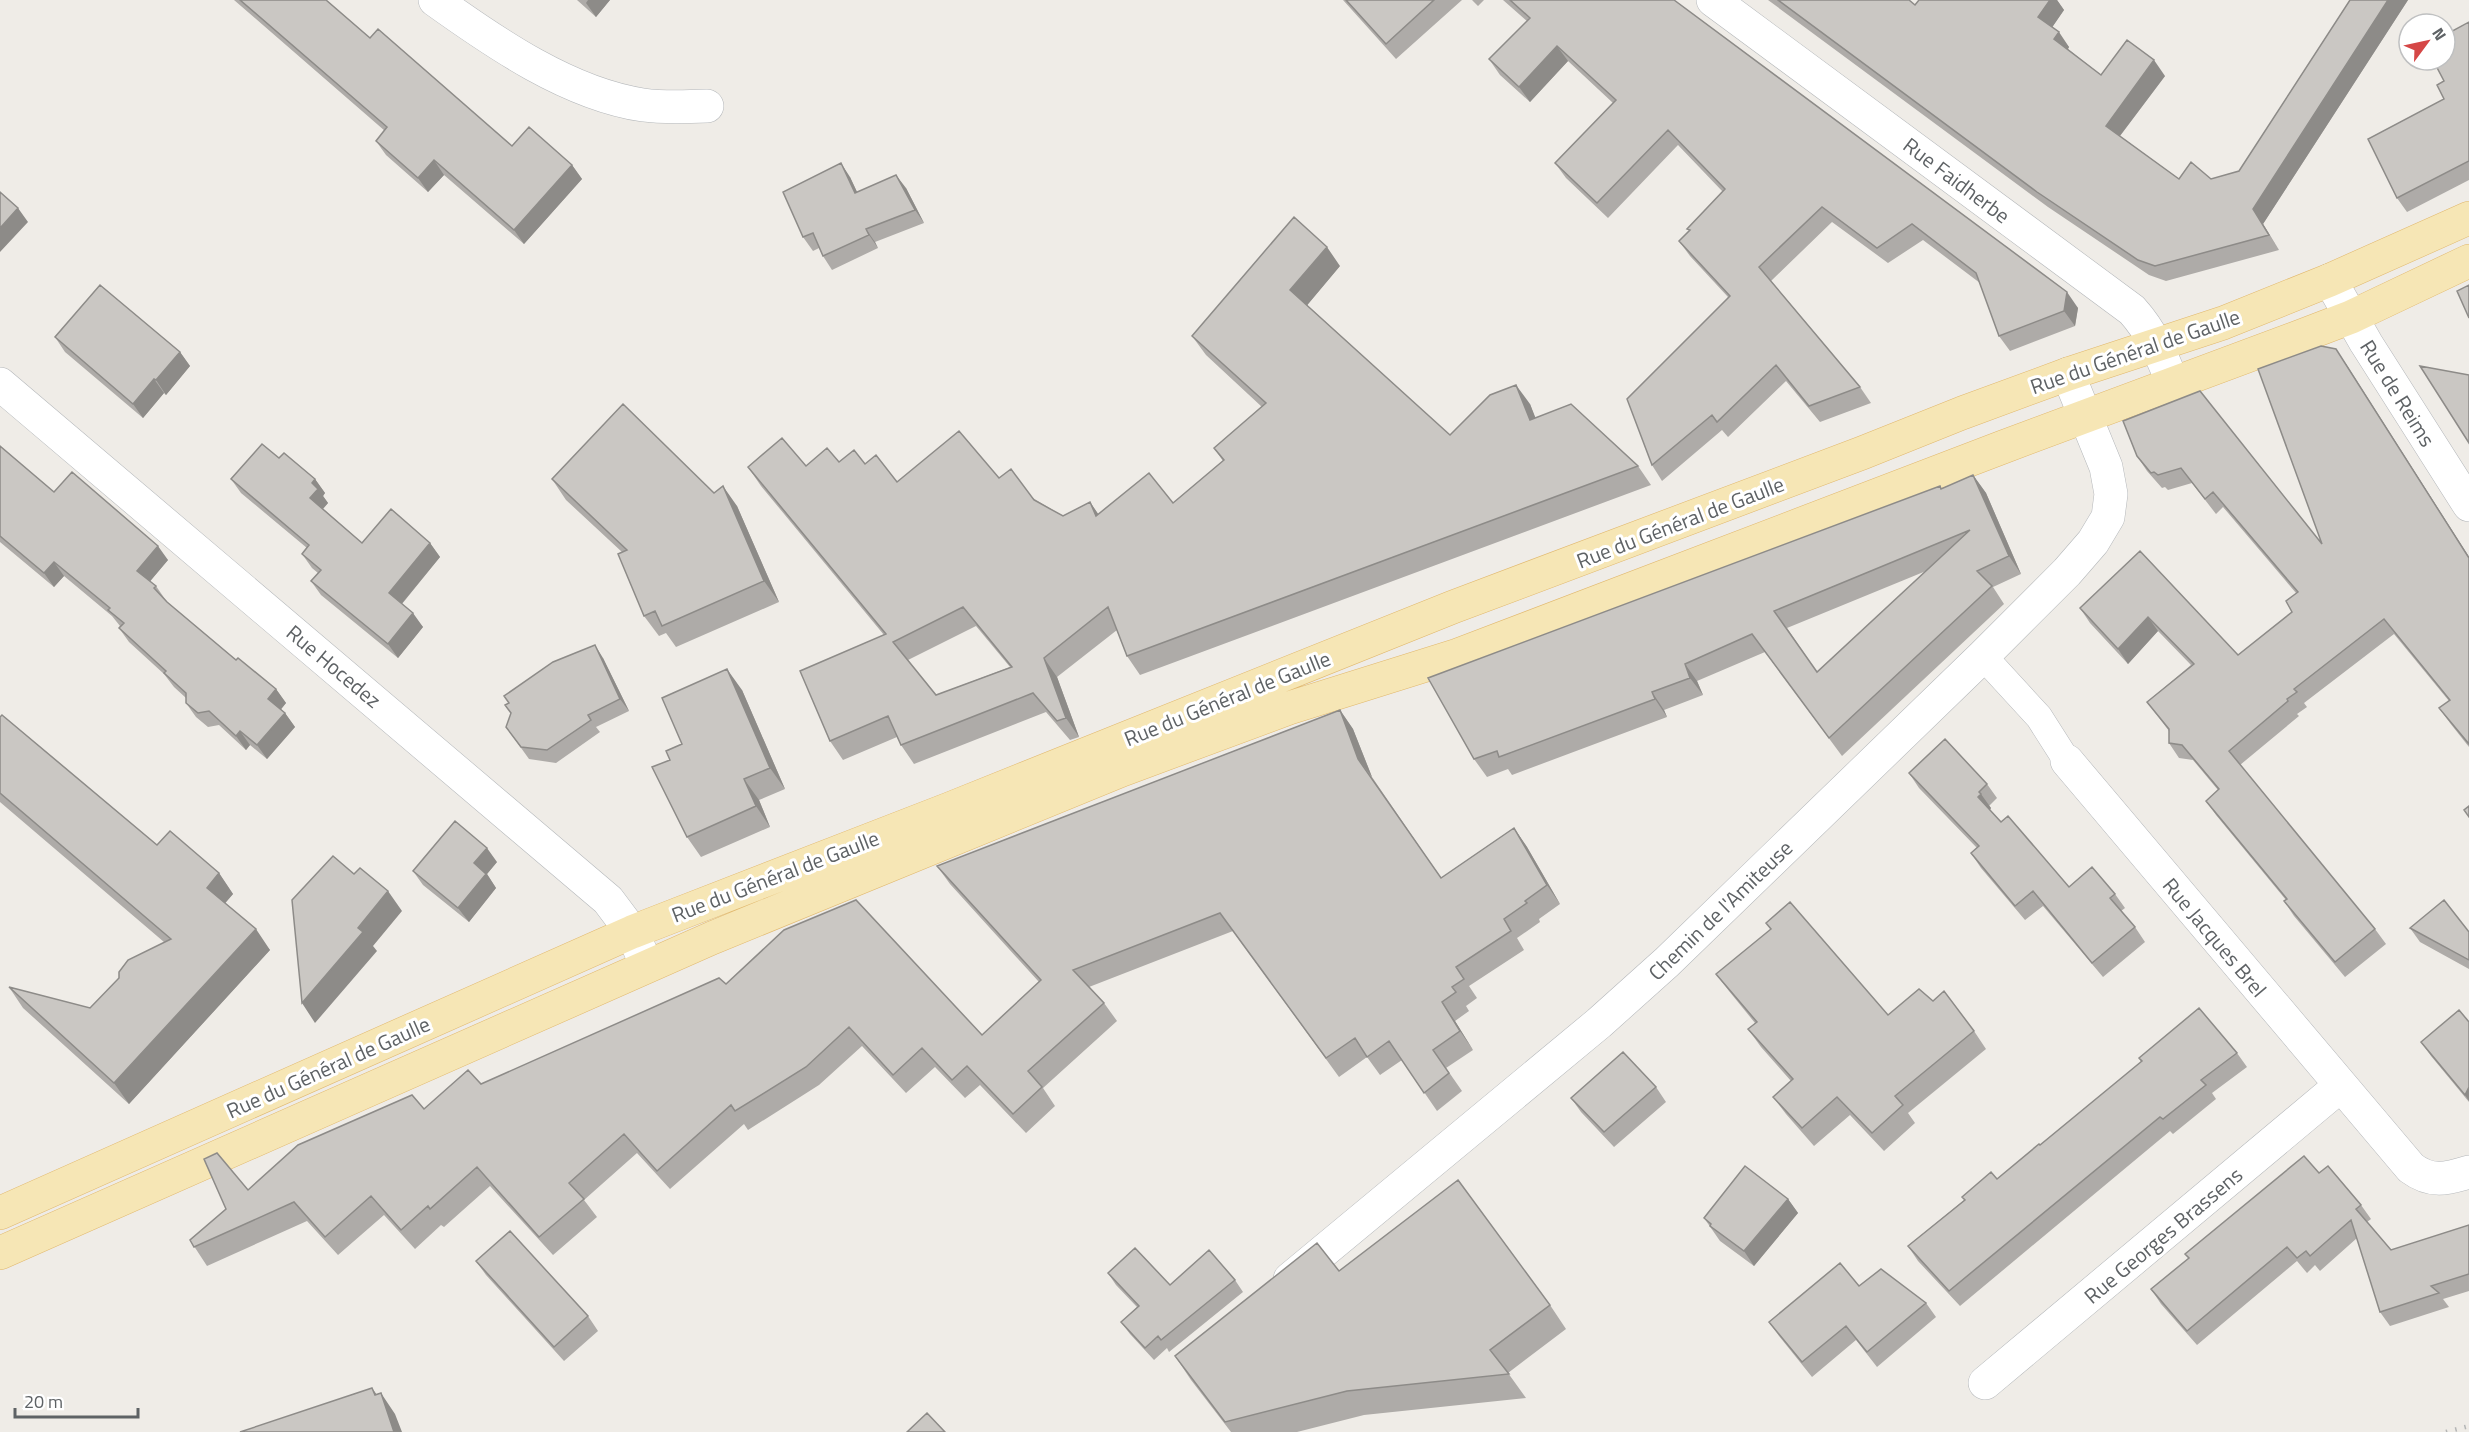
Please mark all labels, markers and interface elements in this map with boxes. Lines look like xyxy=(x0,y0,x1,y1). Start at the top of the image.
north arrow xyxy=(2397,12,2457,72)
text: N xyxy=(2426,23,2453,45)
street label: Rue Faidherbe xyxy=(1897,129,2017,231)
street label: Rue du Général de Gaulle xyxy=(2026,300,2244,402)
street label: Rue de Reims xyxy=(2352,333,2444,453)
street label: Rue du Général de Gaulle xyxy=(1572,468,1788,576)
street label: Rue Hocedez xyxy=(280,617,388,715)
street label: Rue du Général de Gaulle xyxy=(1119,642,1335,754)
street label: Rue du Général de Gaulle xyxy=(667,822,883,930)
street label: Chemin de l'Amiteuse xyxy=(1640,832,1800,988)
street label: Rue Jacques Brel xyxy=(2155,870,2275,1004)
street label: Rue du Général de Gaulle xyxy=(221,1008,435,1126)
street label: Rue Georges Brassens xyxy=(2077,1159,2249,1311)
scale bar xyxy=(15,1381,138,1419)
text: 20 m xyxy=(24,1388,63,1415)

